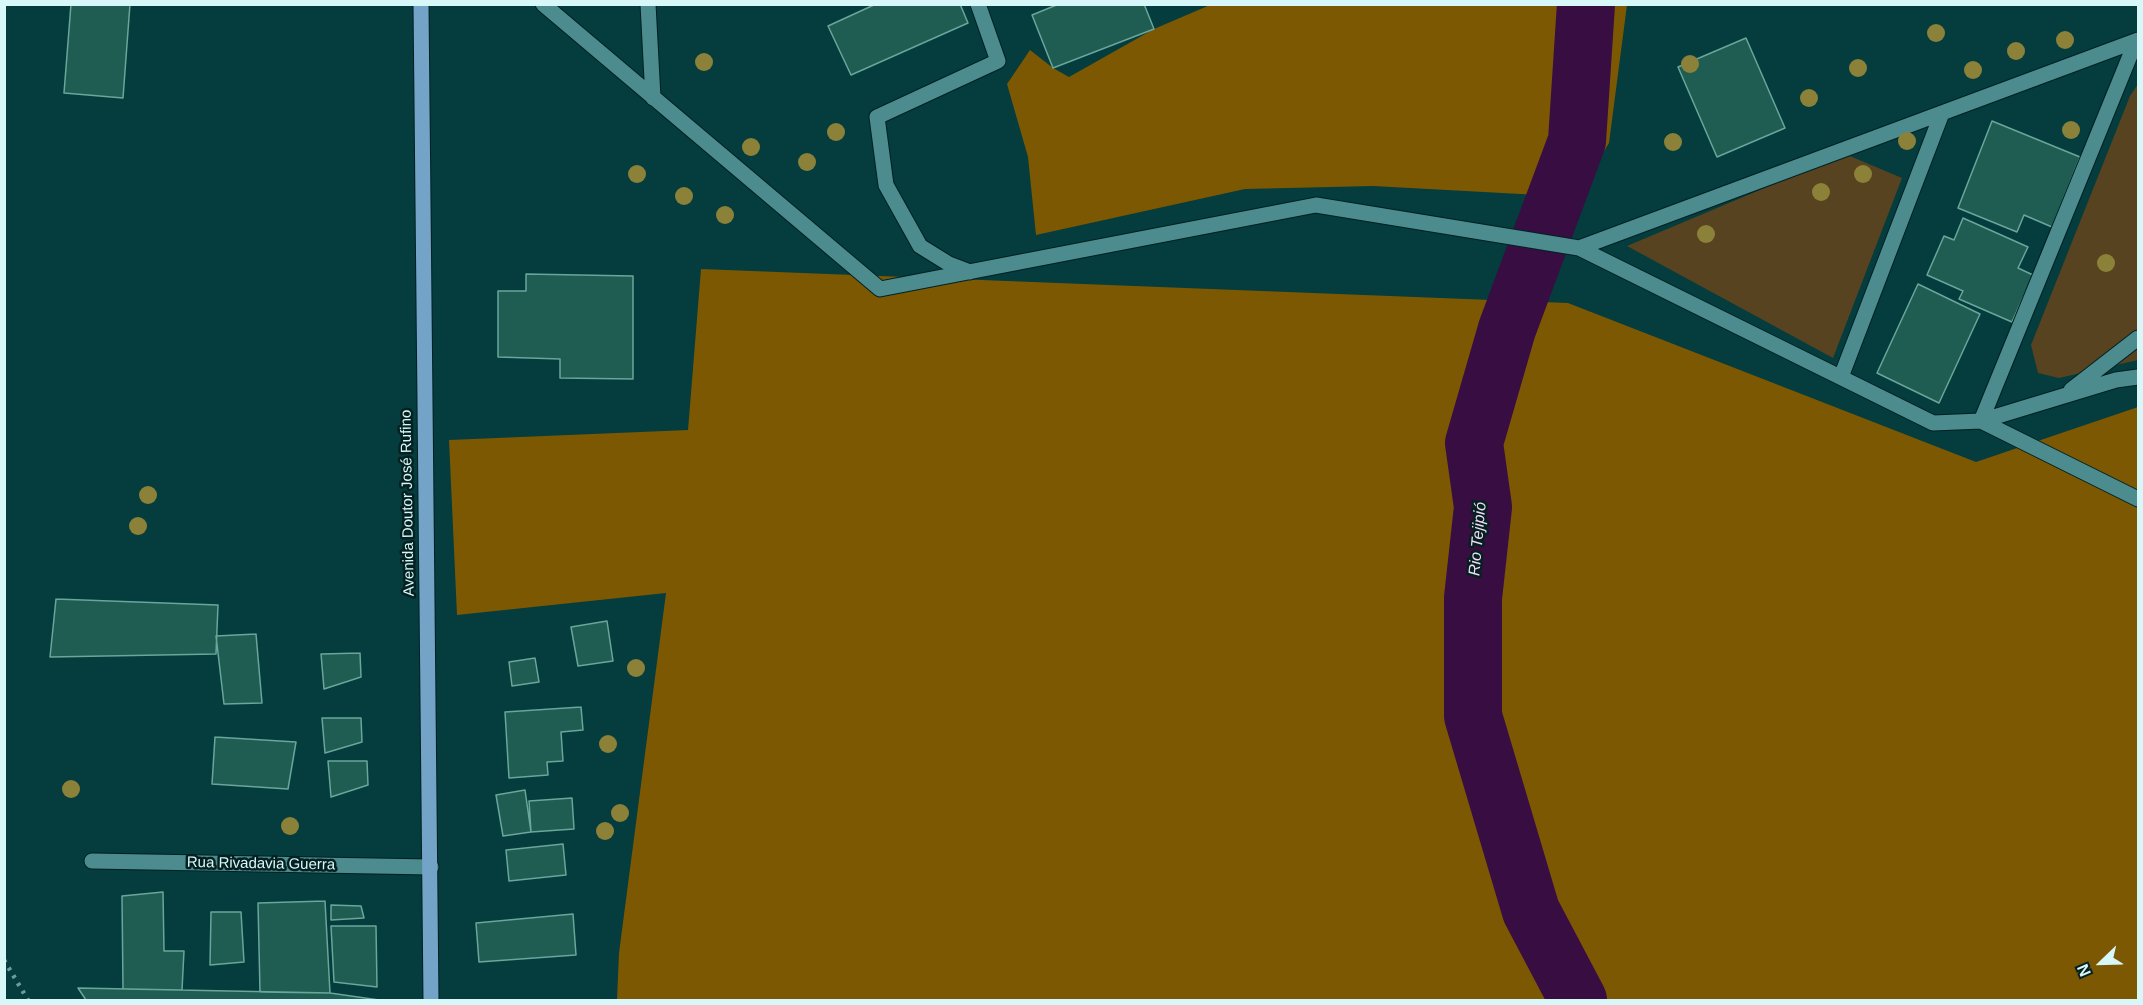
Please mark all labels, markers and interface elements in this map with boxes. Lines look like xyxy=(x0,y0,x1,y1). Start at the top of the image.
street label: Avenida Doutor José Rufino xyxy=(397,410,419,596)
water label: Rio Tejipió xyxy=(1465,501,1491,577)
street label: Rua Rivadavia Guerra xyxy=(187,854,335,874)
north arrow xyxy=(2071,933,2131,993)
text: N xyxy=(2074,962,2094,979)

